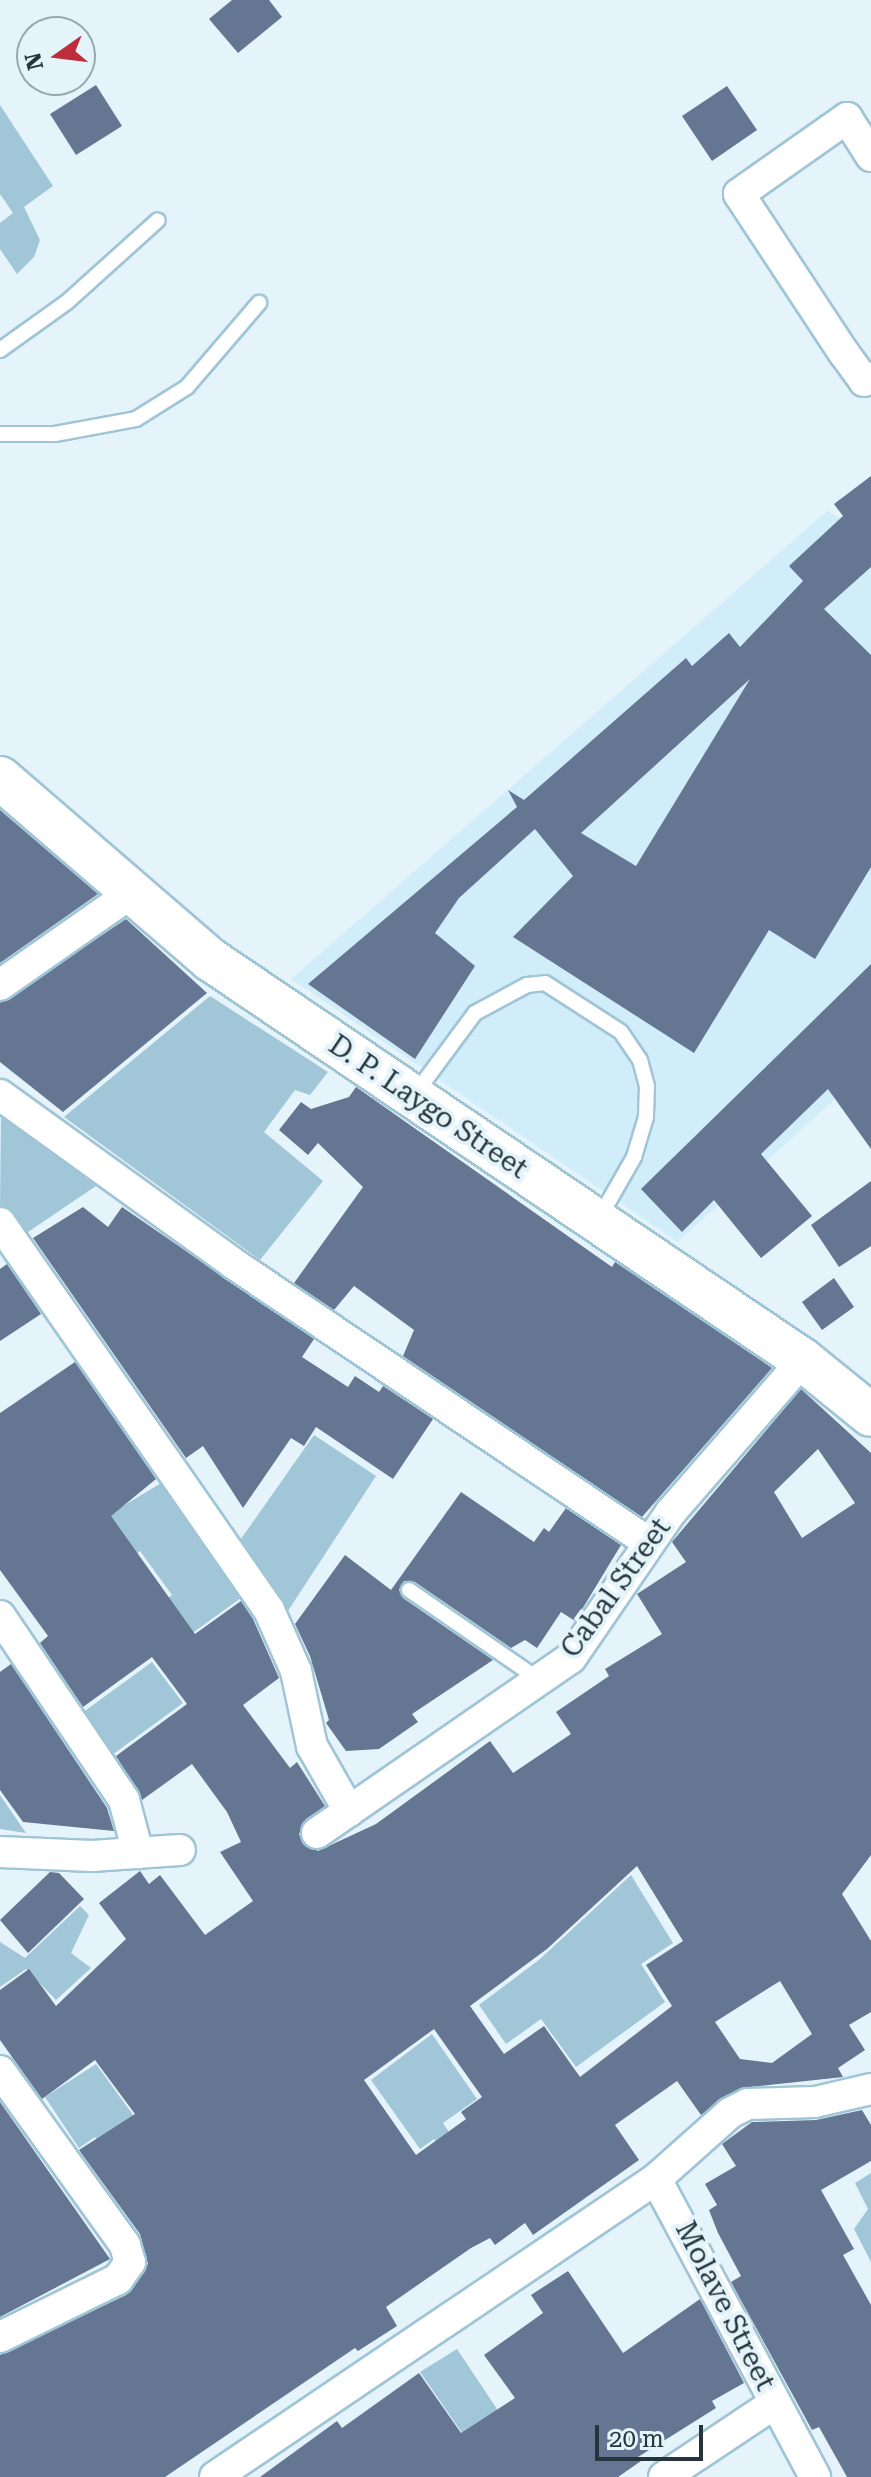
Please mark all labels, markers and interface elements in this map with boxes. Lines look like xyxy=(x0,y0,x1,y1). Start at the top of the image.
north arrow xyxy=(16,16,96,96)
text: N xyxy=(20,50,48,73)
street label: D. P. Laygo Street xyxy=(322,1028,534,1186)
street label: Cabal Street xyxy=(554,1512,678,1664)
street label: Molave Street xyxy=(668,2216,782,2396)
scale bar xyxy=(599,2409,707,2459)
text: 20 m xyxy=(609,2425,664,2453)

